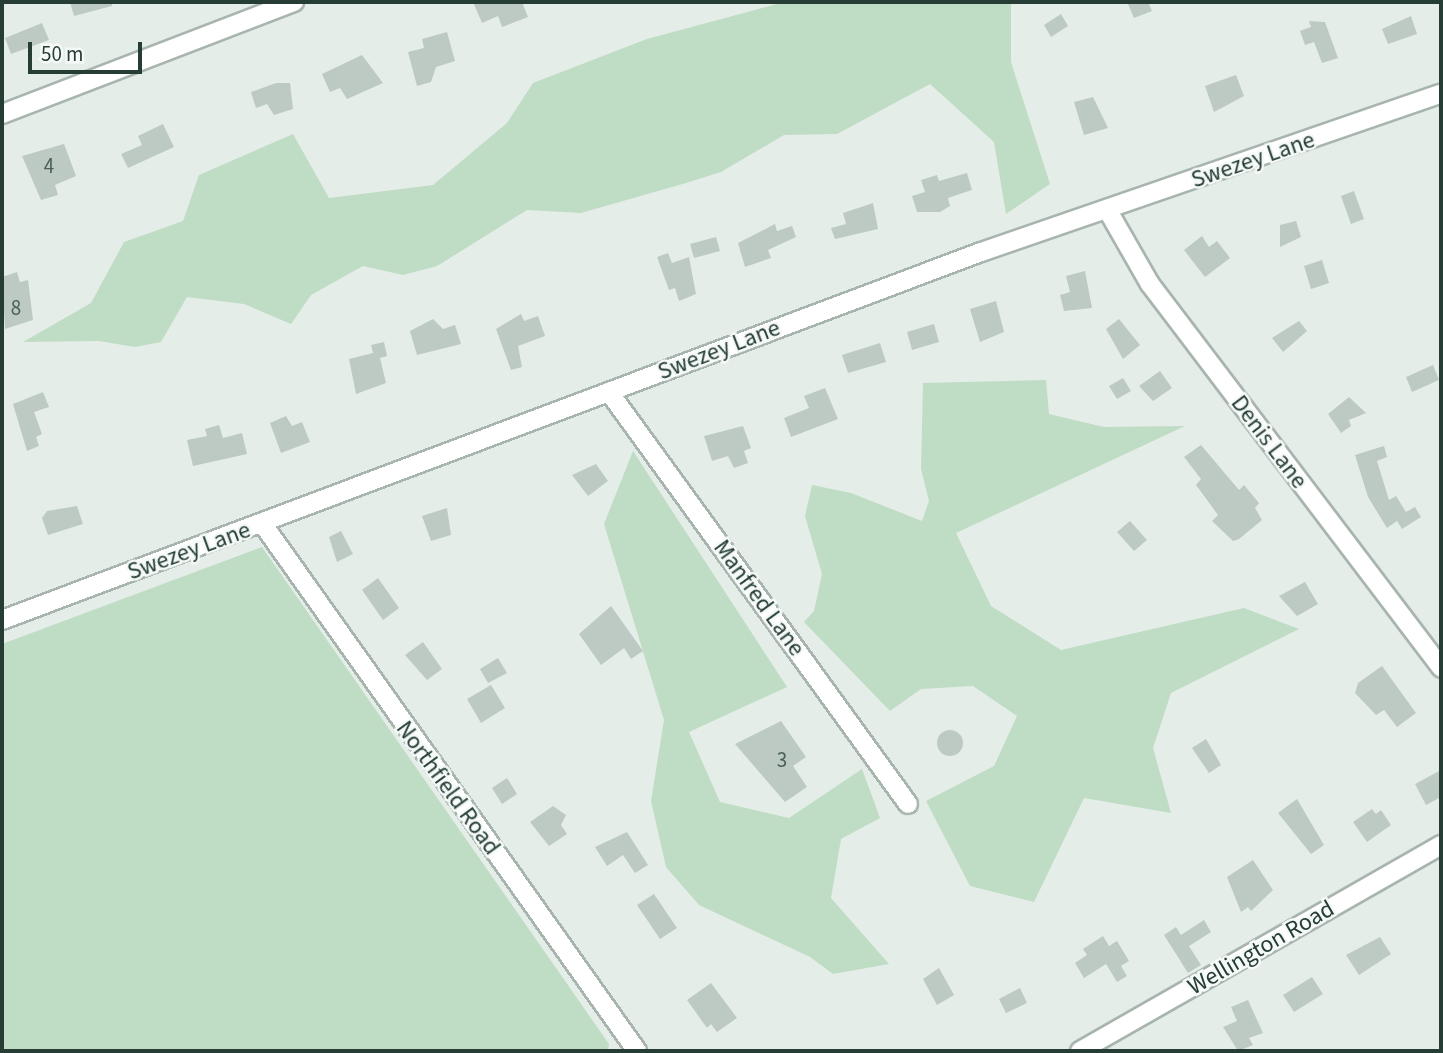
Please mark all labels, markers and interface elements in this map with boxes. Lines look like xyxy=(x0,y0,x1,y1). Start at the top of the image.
scale bar xyxy=(32,28,145,72)
text: 50 m xyxy=(41,39,83,69)
street label: Swezey Lane xyxy=(1187,125,1319,195)
house number: 4 xyxy=(44,153,54,179)
house number: 8 xyxy=(11,295,21,321)
street label: Swezey Lane xyxy=(654,313,784,387)
street label: Denis Lane xyxy=(1225,390,1313,494)
street label: Swezey Lane xyxy=(124,515,254,587)
street label: Manfred Lane xyxy=(707,534,811,662)
street label: Northfield Road xyxy=(390,715,506,861)
house number: 3 xyxy=(777,747,787,773)
street label: Wellington Road xyxy=(1183,894,1339,1002)

